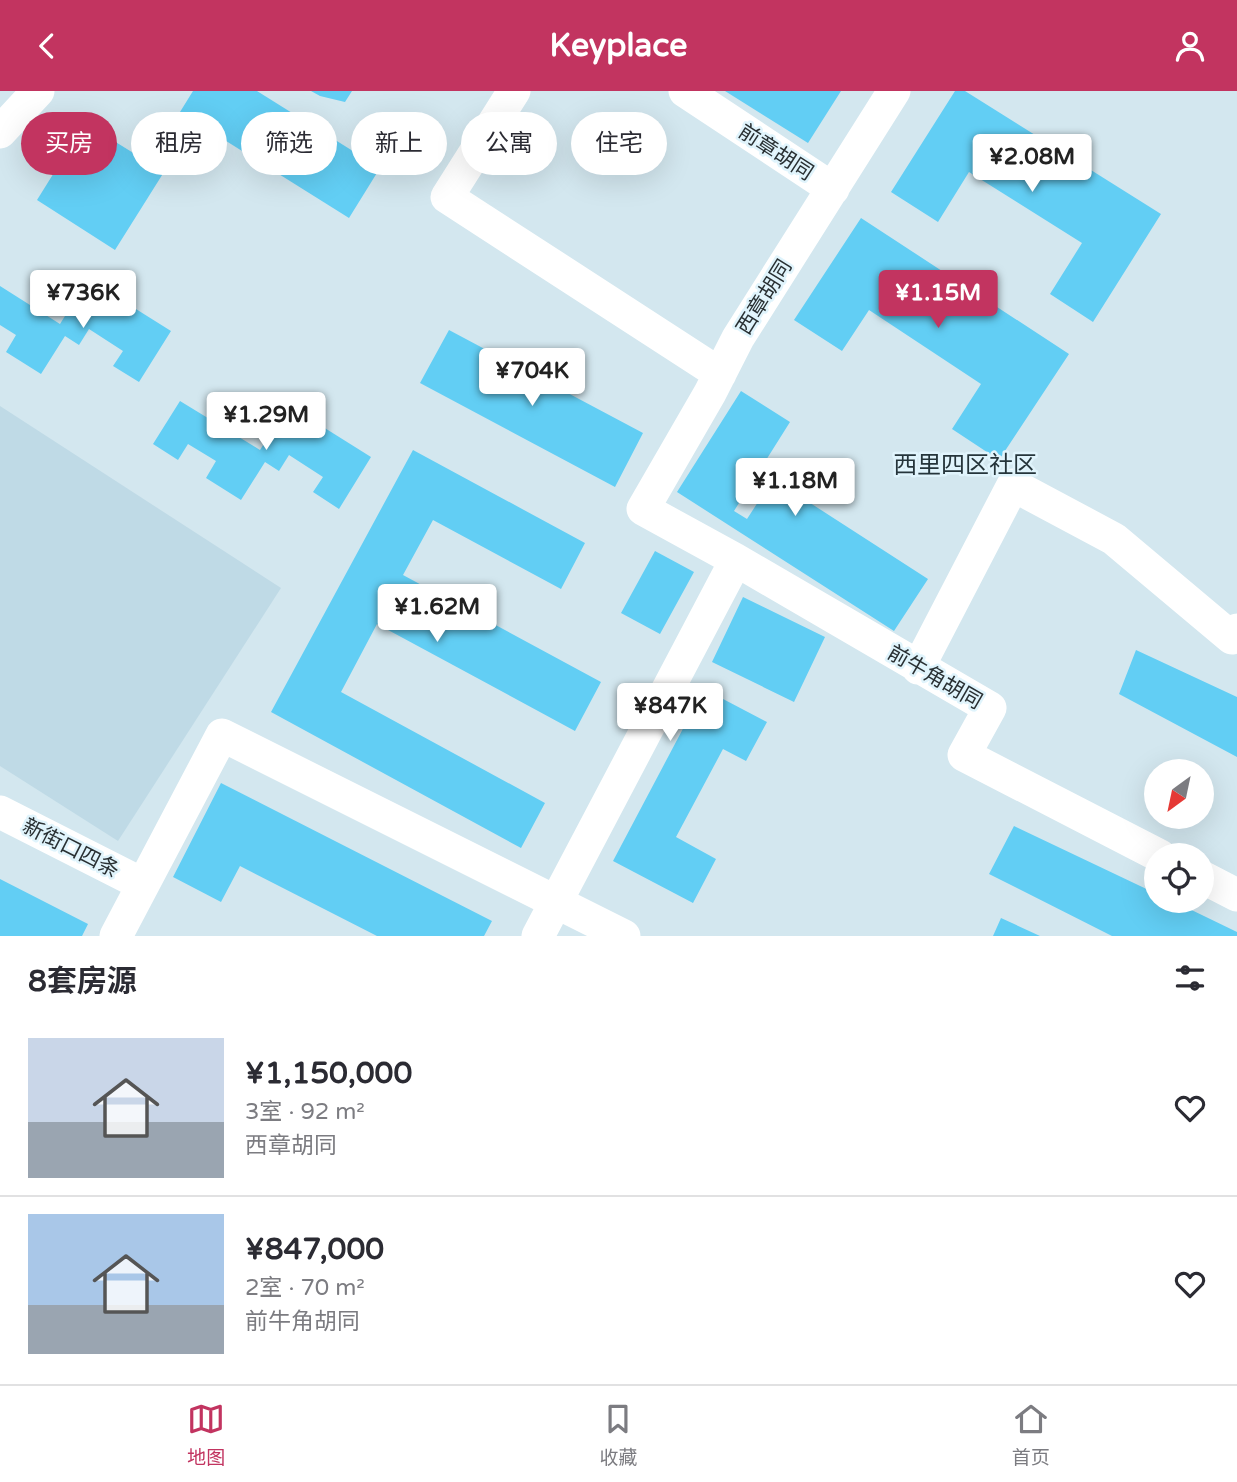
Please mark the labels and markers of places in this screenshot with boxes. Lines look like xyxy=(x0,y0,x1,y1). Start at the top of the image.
pin: ¥2.08M xyxy=(975,134,1089,194)
pin: ¥736K xyxy=(34,271,132,330)
pin: ¥1.15M xyxy=(881,271,995,330)
pin: ¥704K xyxy=(483,349,581,408)
pin: ¥1.29M xyxy=(209,393,323,452)
pin: ¥1.18M xyxy=(738,459,852,518)
pin: ¥1.62M xyxy=(380,585,494,644)
pin: ¥847K xyxy=(621,683,719,743)

